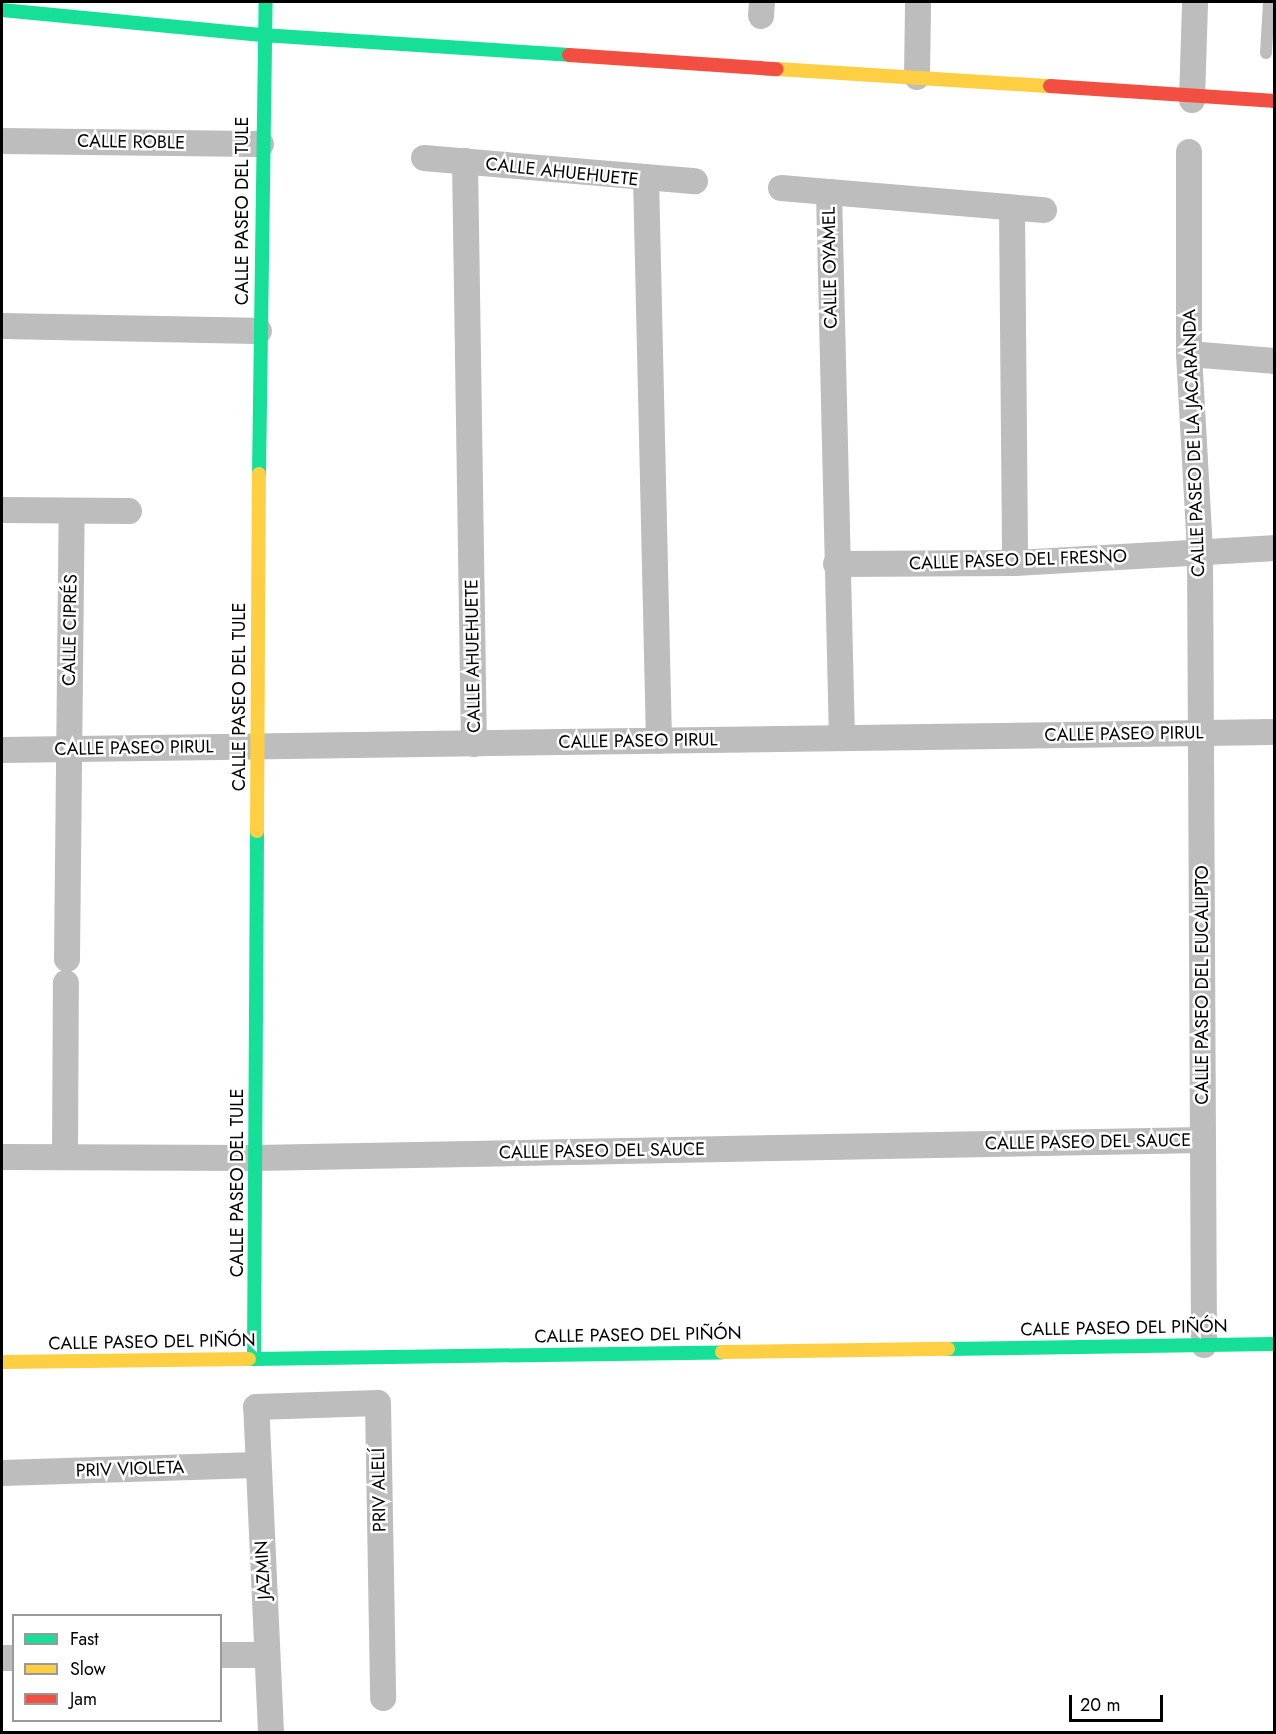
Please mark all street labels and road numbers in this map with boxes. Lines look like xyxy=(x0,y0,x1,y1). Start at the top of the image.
street label: CALLE PASEO DEL TULE xyxy=(231,117,253,305)
street label: CALLE ROBLE xyxy=(77,130,185,154)
street label: CALLE AHUEHUETE xyxy=(484,153,640,191)
street label: CALLE OYAMEL xyxy=(818,207,842,329)
street label: CALLE PASEO DE LA JACARANDA xyxy=(1179,309,1209,577)
street label: CALLE PASEO DEL FRESNO xyxy=(909,545,1127,575)
street label: CALLE CIPRÉS xyxy=(58,574,82,686)
street label: CALLE AHUEHUETE xyxy=(461,579,485,733)
street label: CALLE PASEO DEL TULE xyxy=(228,603,250,791)
street label: CALLE PASEO PIRUL xyxy=(1044,722,1204,746)
street label: CALLE PASEO PIRUL xyxy=(558,729,718,753)
street label: CALLE PASEO PIRUL xyxy=(54,736,214,760)
street label: CALLE PASEO DEL EUCALIPTO xyxy=(1191,865,1213,1105)
street label: CALLE PASEO DEL TULE xyxy=(226,1089,248,1277)
street label: CALLE PASEO DEL SAUCE xyxy=(985,1129,1191,1155)
street label: CALLE PASEO DEL SAUCE xyxy=(499,1138,705,1164)
street label: CALLE PASEO DEL PIÑÓN xyxy=(1020,1315,1228,1341)
street label: CALLE PASEO DEL PIÑÓN xyxy=(534,1322,742,1348)
street label: CALLE PASEO DEL PIÑÓN xyxy=(48,1329,256,1355)
street label: PRIV ALELÍ xyxy=(367,1448,391,1532)
street label: PRIV VIOLETA xyxy=(75,1456,185,1482)
street label: JAZMIN xyxy=(251,1540,275,1600)

